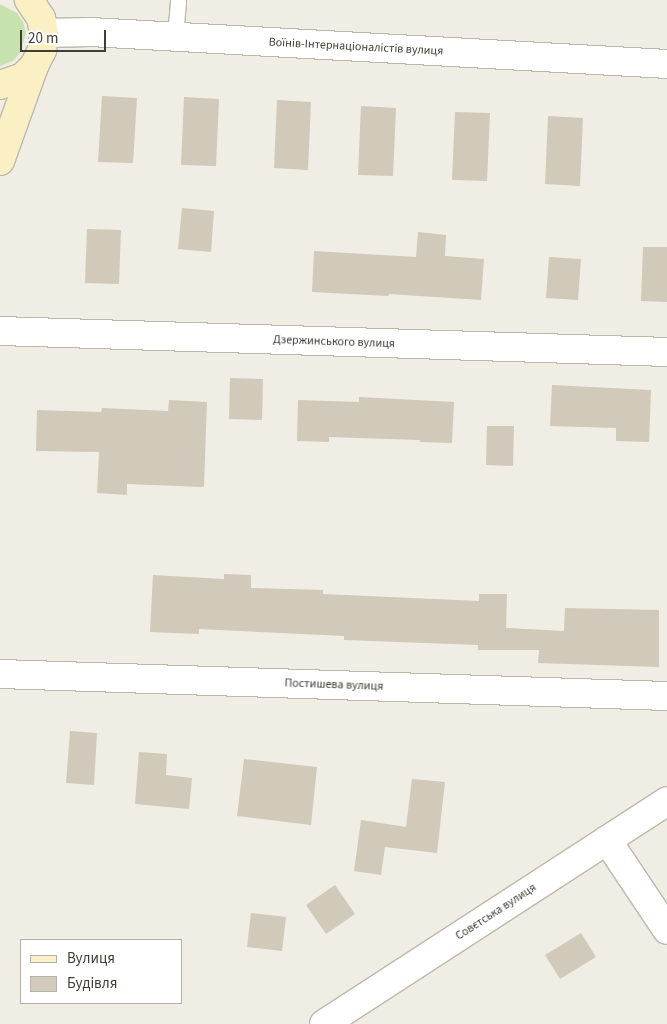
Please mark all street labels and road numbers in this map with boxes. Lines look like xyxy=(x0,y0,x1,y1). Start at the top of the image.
street label: Воїнів-Інтернаціоналістів вулиця xyxy=(268,35,444,59)
street label: Дзержинського вулиця xyxy=(273,333,395,351)
street label: Постишева вулиця xyxy=(284,676,384,694)
street label: Совєтська вулиця xyxy=(453,881,539,943)

